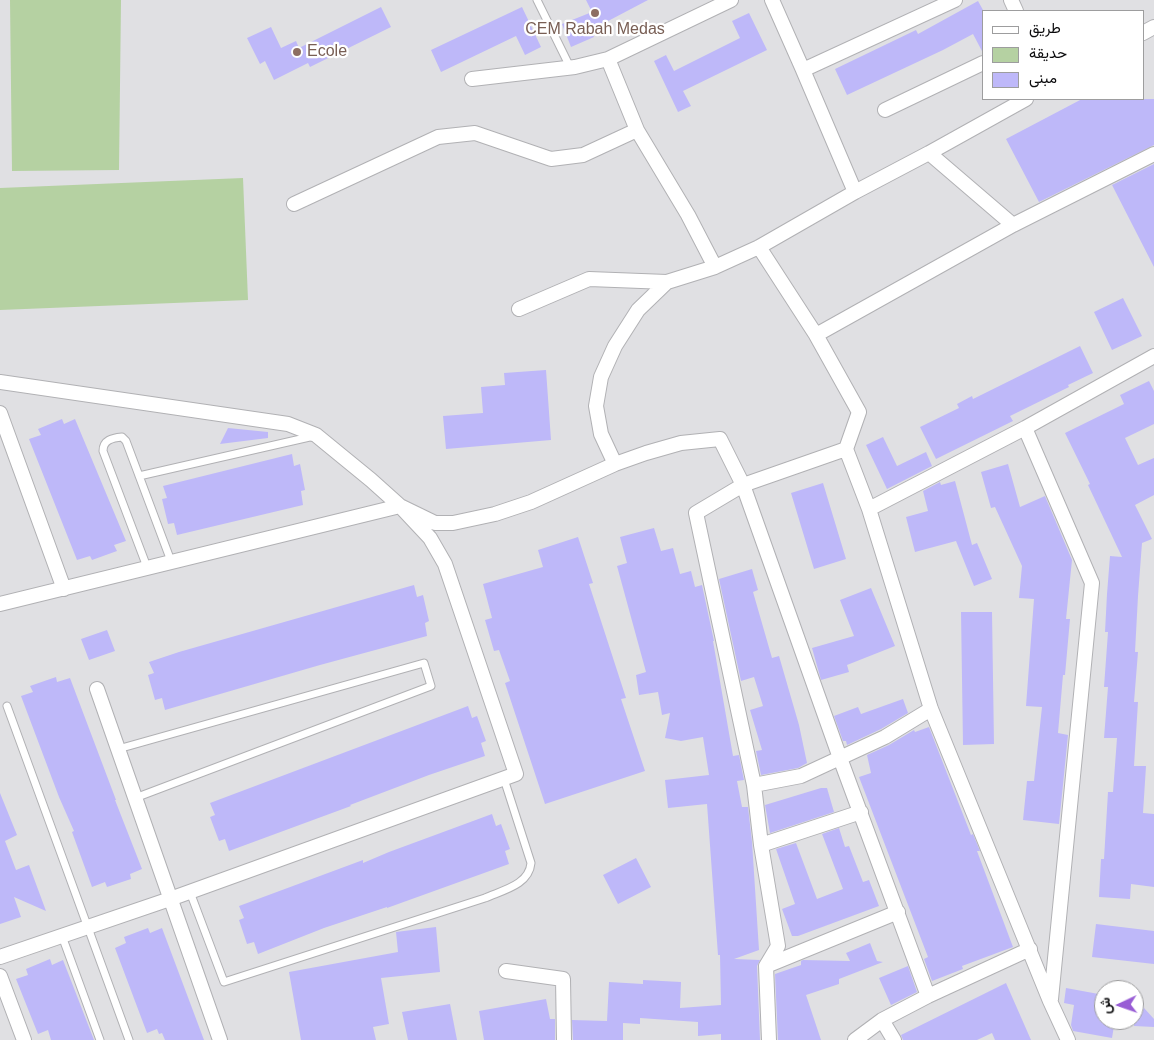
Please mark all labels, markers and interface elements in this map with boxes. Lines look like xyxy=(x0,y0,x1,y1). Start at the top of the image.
marker: CEM Rabah Medas xyxy=(589,7,601,19)
legend xyxy=(982,10,1144,100)
text: طريق xyxy=(1029,19,1061,36)
place label: CEM Rabah Medas xyxy=(525,20,665,40)
place label: Ecole xyxy=(307,42,347,62)
text: حديقة xyxy=(1029,44,1067,61)
marker: Ecole xyxy=(291,46,303,58)
text: مبنى xyxy=(1029,69,1057,86)
north arrow xyxy=(1094,980,1144,1030)
text: ش xyxy=(1097,997,1113,1015)

